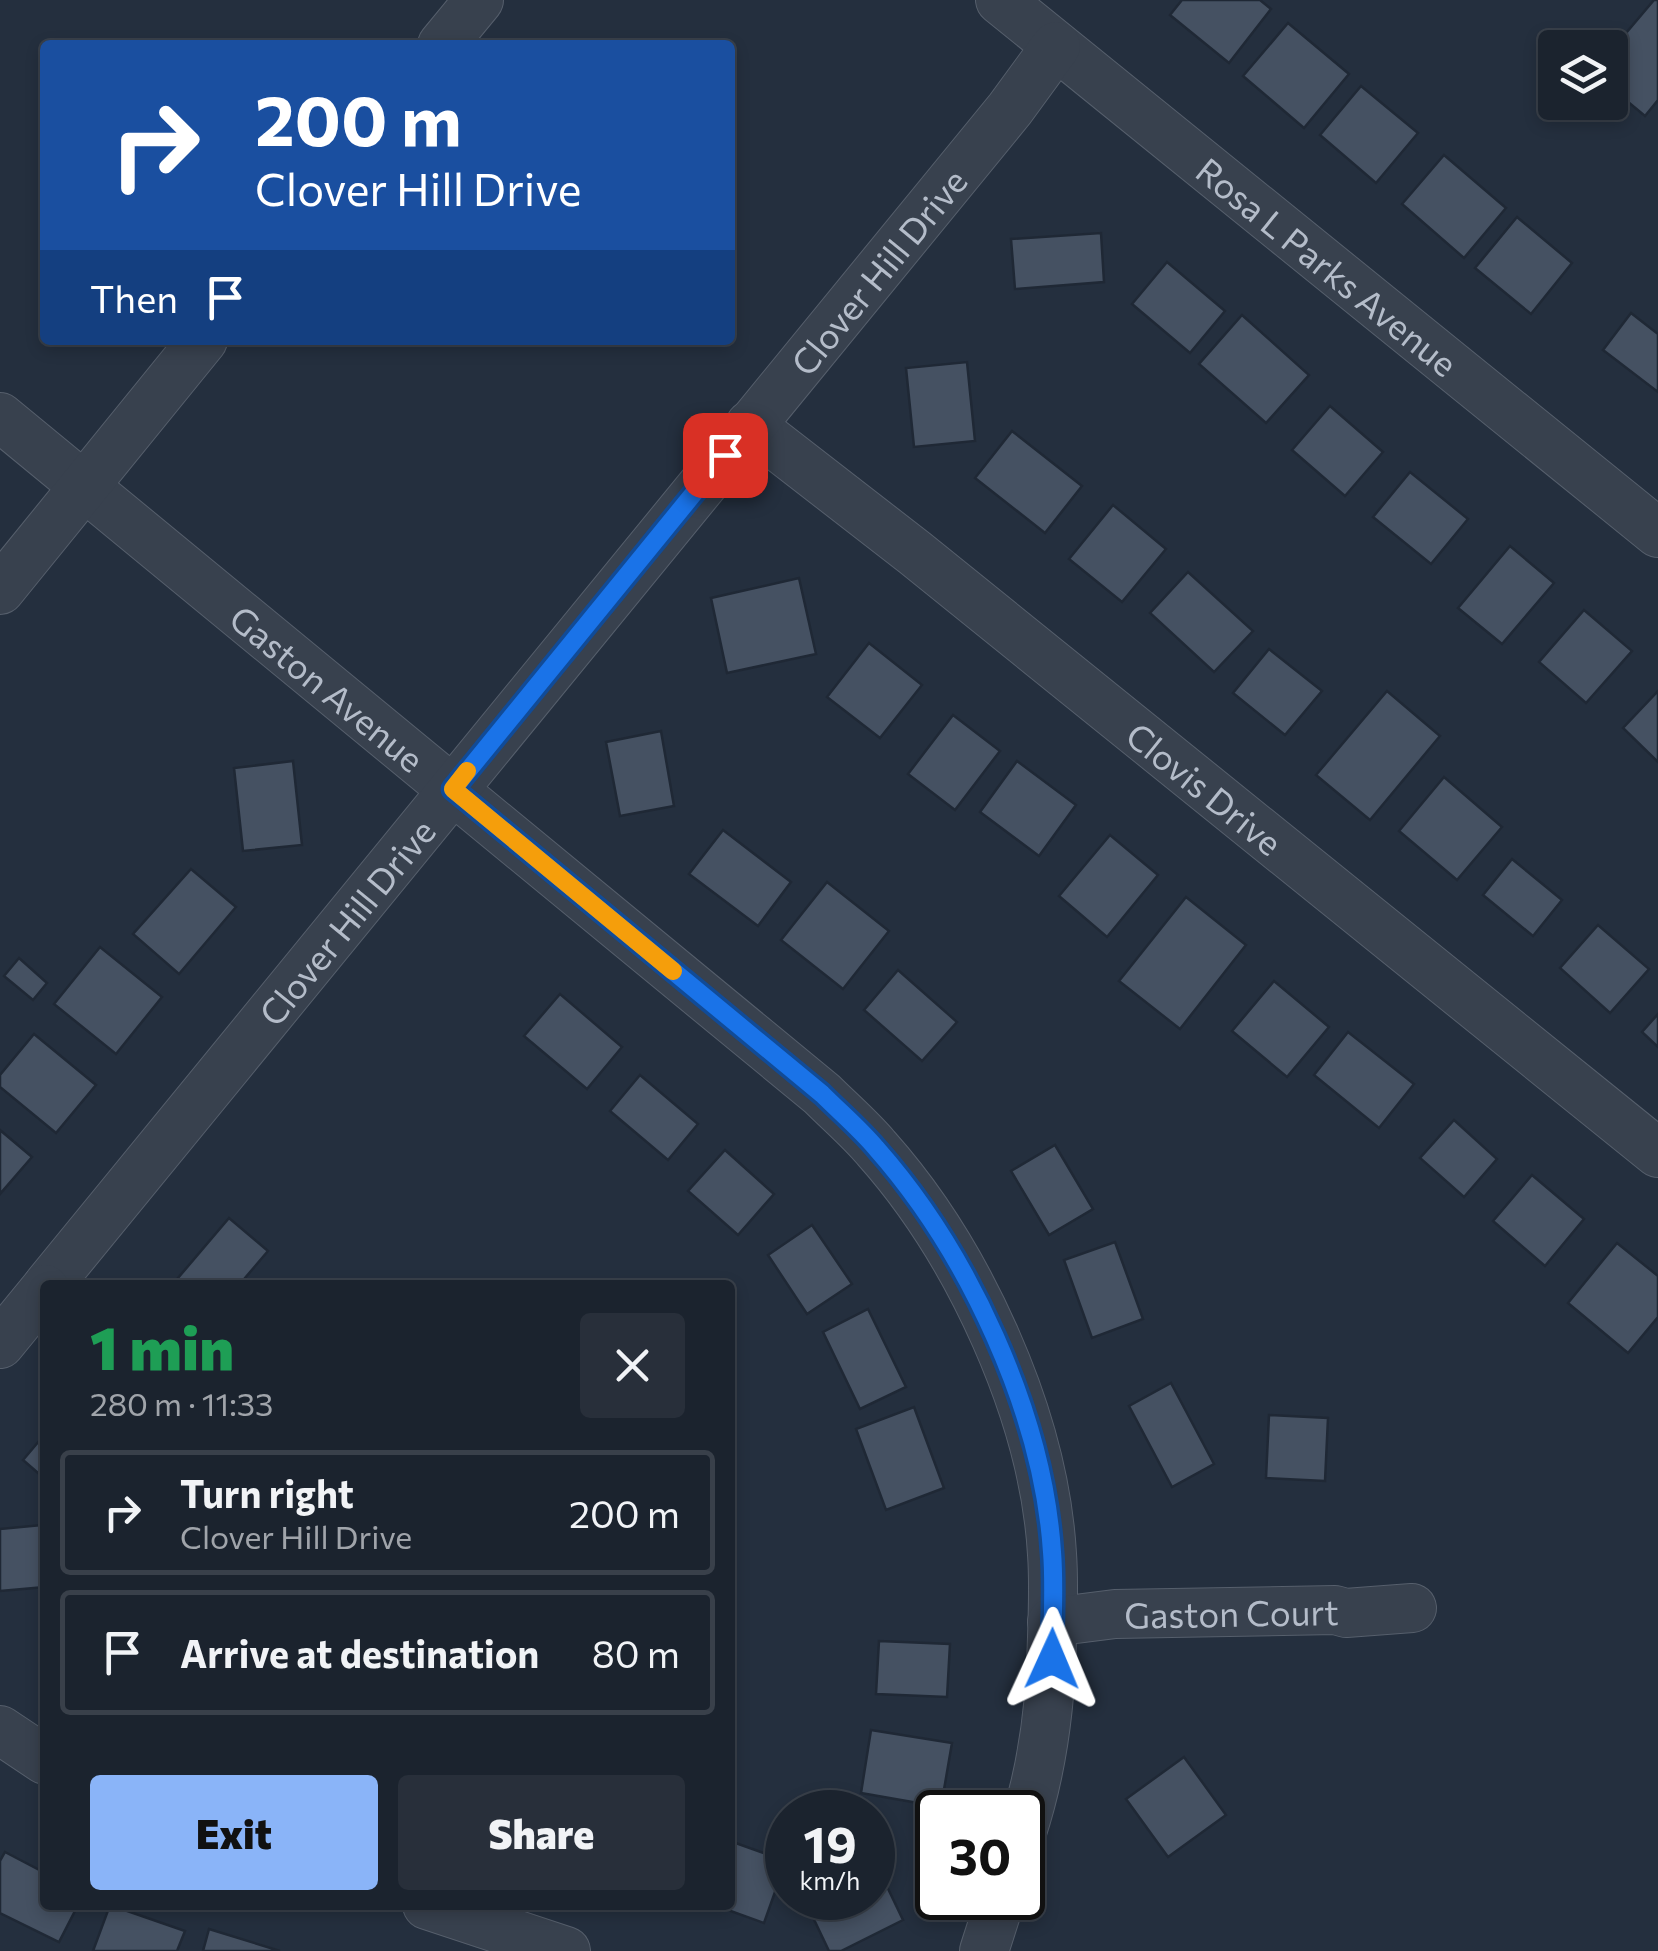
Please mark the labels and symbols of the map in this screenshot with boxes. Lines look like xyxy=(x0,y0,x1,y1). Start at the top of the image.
street label: Rosa L Parks Avenue xyxy=(1189,147,1467,384)
street label: Clover Hill Drive xyxy=(780,159,974,383)
pin xyxy=(683,413,768,498)
street label: Gaston Avenue xyxy=(222,595,434,780)
street label: Clovis Drive xyxy=(1119,712,1292,863)
street label: Clover Hill Drive xyxy=(249,809,443,1033)
street label: Gaston Court xyxy=(1124,1588,1339,1635)
position arrow xyxy=(1000,1607,1104,1711)
speed limit sign: 30 xyxy=(915,1790,1045,1920)

